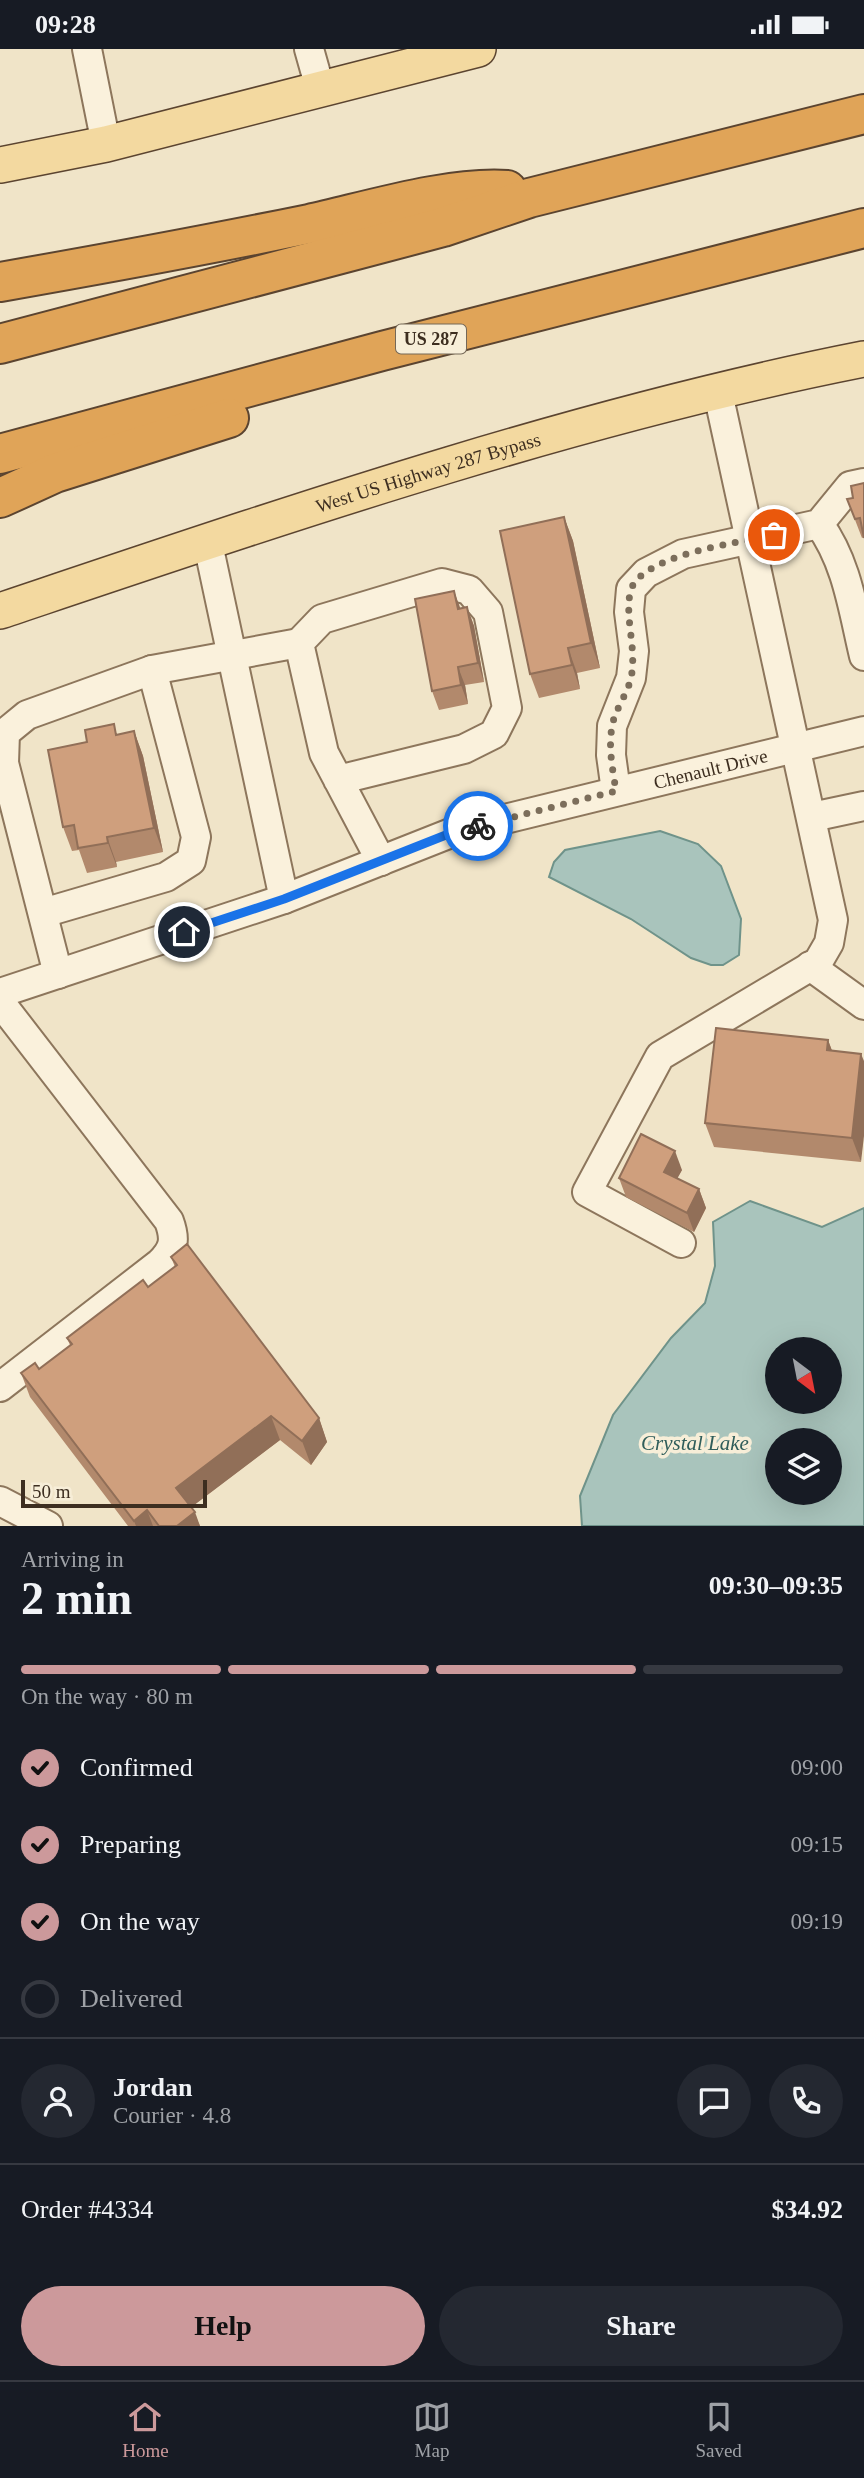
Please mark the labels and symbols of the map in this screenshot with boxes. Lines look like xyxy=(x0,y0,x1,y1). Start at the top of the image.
road number: US 287 xyxy=(396,325,466,353)
street label: West US Highway 287 Bypass xyxy=(313,428,543,516)
pin xyxy=(744,505,804,565)
street label: Chenault Drive xyxy=(651,745,770,793)
courier xyxy=(443,791,513,861)
pin xyxy=(154,902,214,962)
north arrow xyxy=(765,1337,842,1414)
water label: Crystal Lake xyxy=(641,1431,749,1455)
scale bar xyxy=(21,1477,206,1509)

